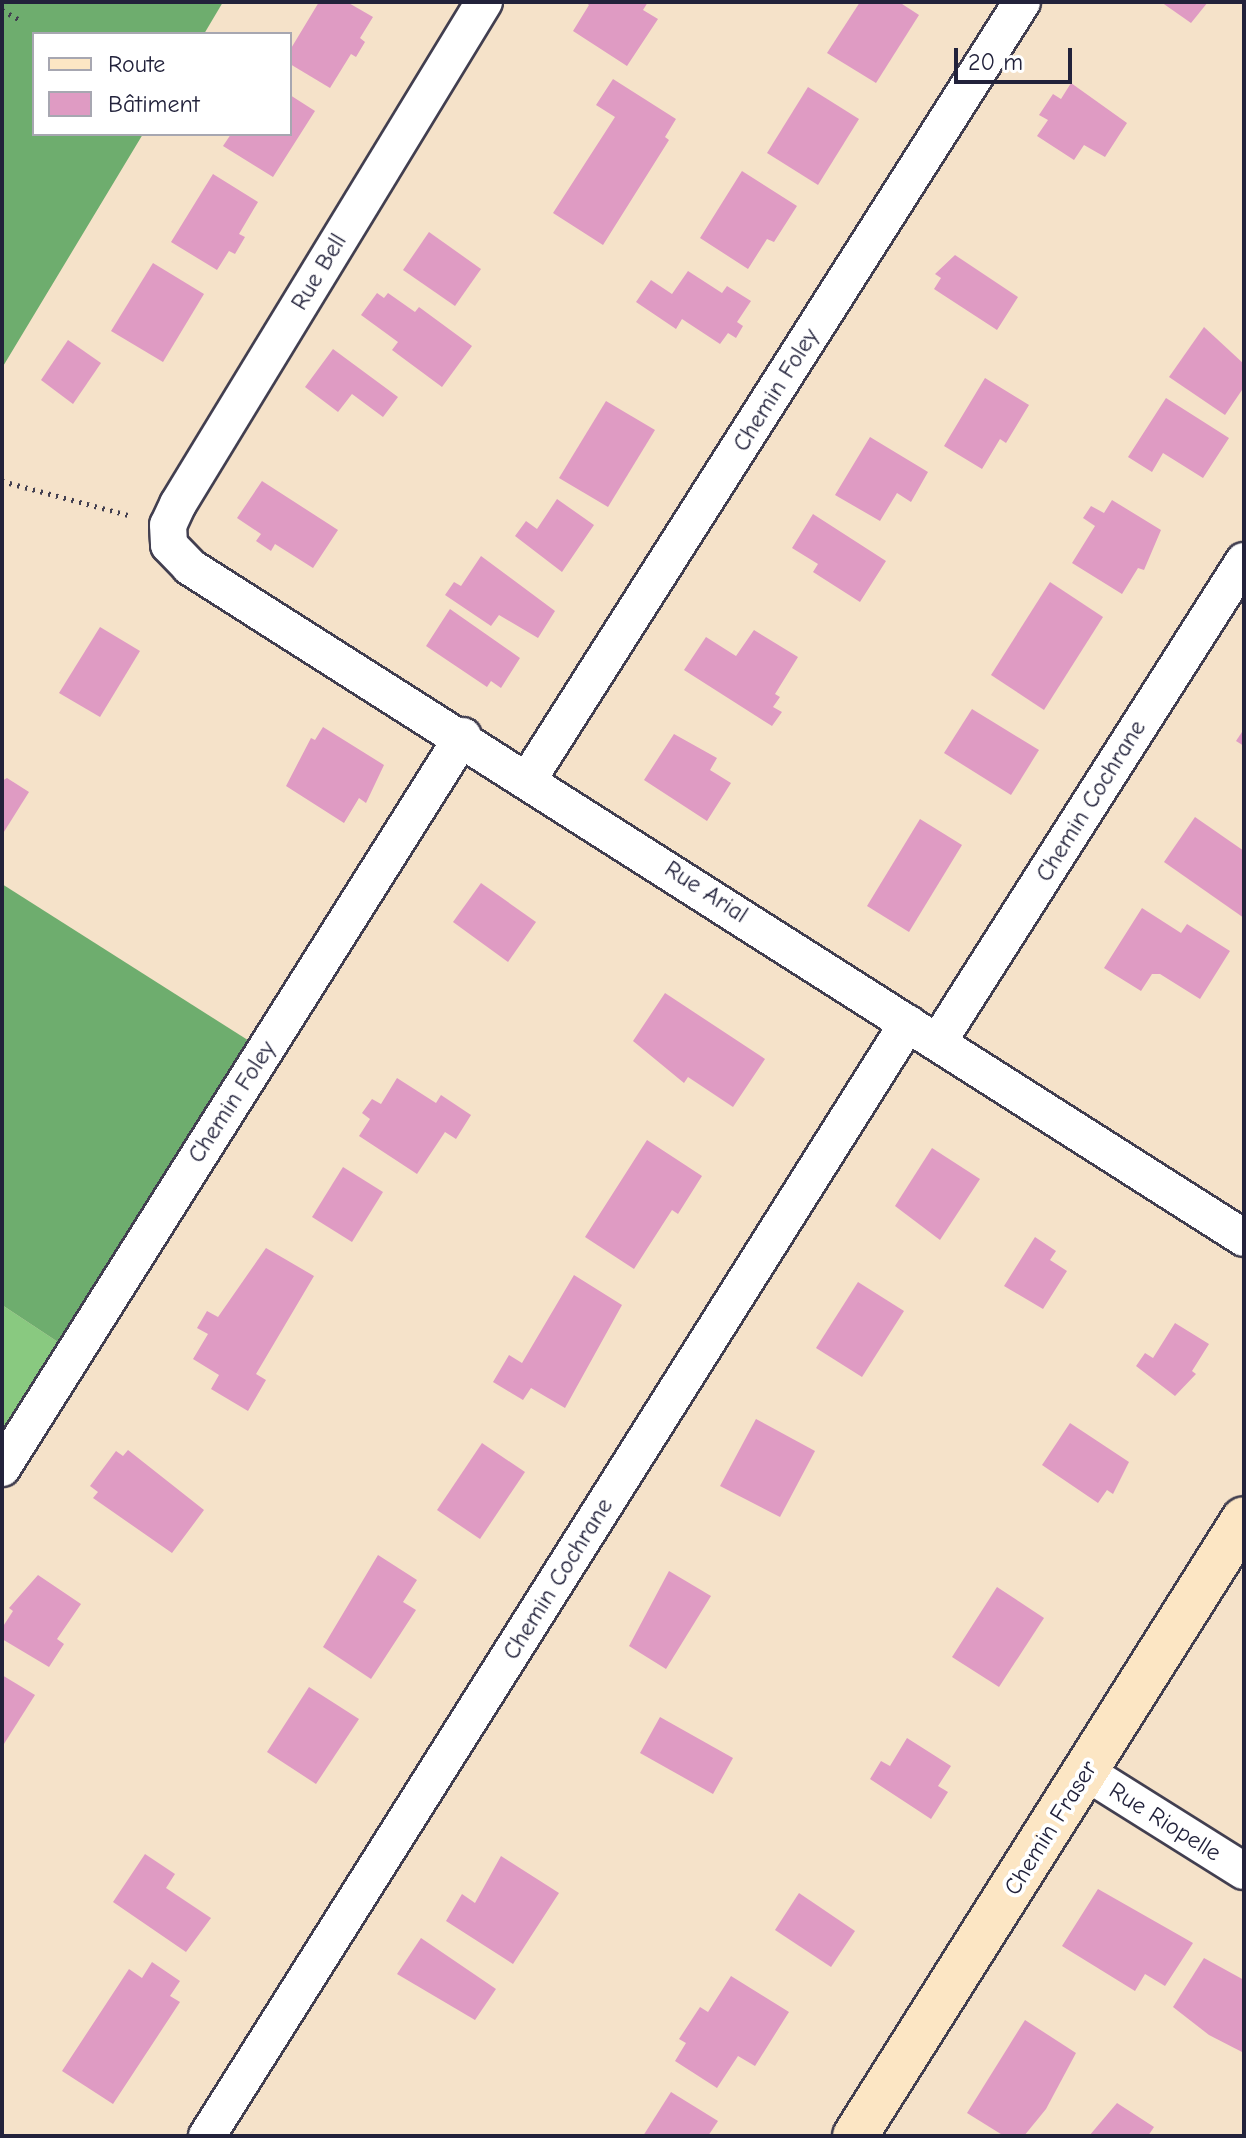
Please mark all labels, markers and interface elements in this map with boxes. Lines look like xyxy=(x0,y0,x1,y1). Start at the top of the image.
legend xyxy=(32,32,292,136)
scale bar xyxy=(958,32,1076,82)
text: 20 m xyxy=(968,48,1023,76)
text: Route xyxy=(108,50,165,78)
text: Bâtiment xyxy=(108,90,200,118)
street label: Rue Bell xyxy=(285,229,353,315)
street label: Chemin Foley xyxy=(727,323,825,457)
street label: Chemin Cochrane xyxy=(1030,715,1152,887)
street label: Rue Arial xyxy=(659,855,753,929)
street label: Chemin Foley xyxy=(182,1036,282,1168)
street label: Chemin Cochrane xyxy=(497,1493,619,1665)
street label: Chemin Fraser xyxy=(998,1756,1104,1900)
street label: Rue Riopelle xyxy=(1104,1776,1226,1868)

